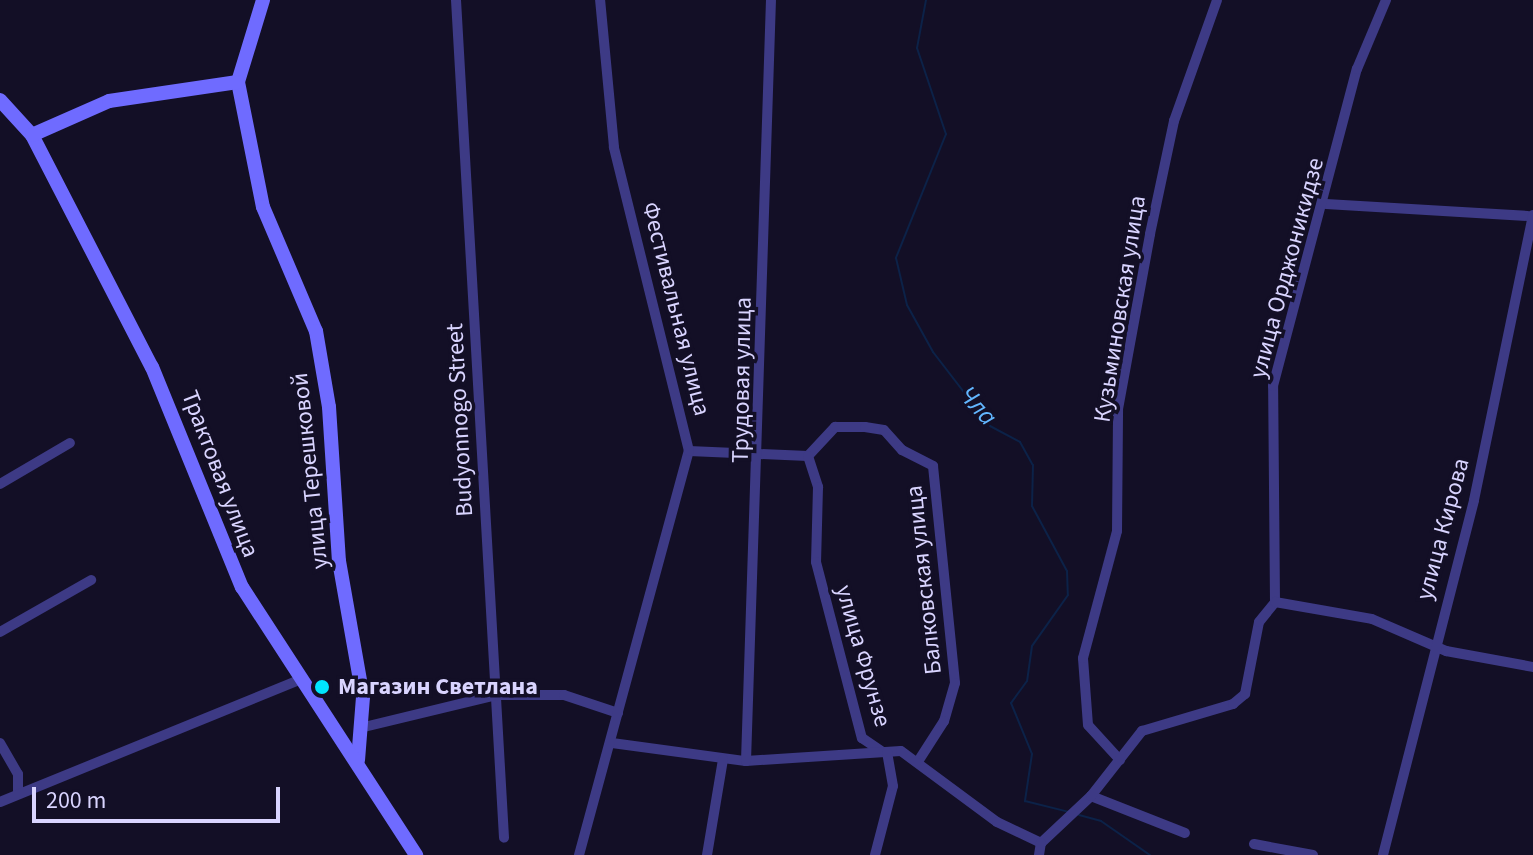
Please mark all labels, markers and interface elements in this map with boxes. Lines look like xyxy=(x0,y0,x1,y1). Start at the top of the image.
street label: улица Орджоникидзе xyxy=(1244,155,1330,381)
street label: Кузьминовская улица xyxy=(1088,194,1152,424)
street label: Фестивальная улица xyxy=(636,199,716,419)
street label: Трудовая улица xyxy=(726,297,758,463)
street label: Budyonnogo Street xyxy=(441,323,479,517)
street label: улица Терешковой xyxy=(285,371,335,571)
water label: Чла xyxy=(952,380,1004,432)
street label: Трактовая улица xyxy=(175,387,265,561)
street label: улица Кирова xyxy=(1410,455,1476,603)
street label: Балковская улица xyxy=(900,484,948,676)
street label: улица Фрунзе xyxy=(829,582,897,730)
place label: Магазин Светлана xyxy=(338,673,538,701)
marker: Магазин Светлана xyxy=(313,678,331,696)
scale bar xyxy=(36,771,284,821)
text: 200 m xyxy=(46,783,106,818)

